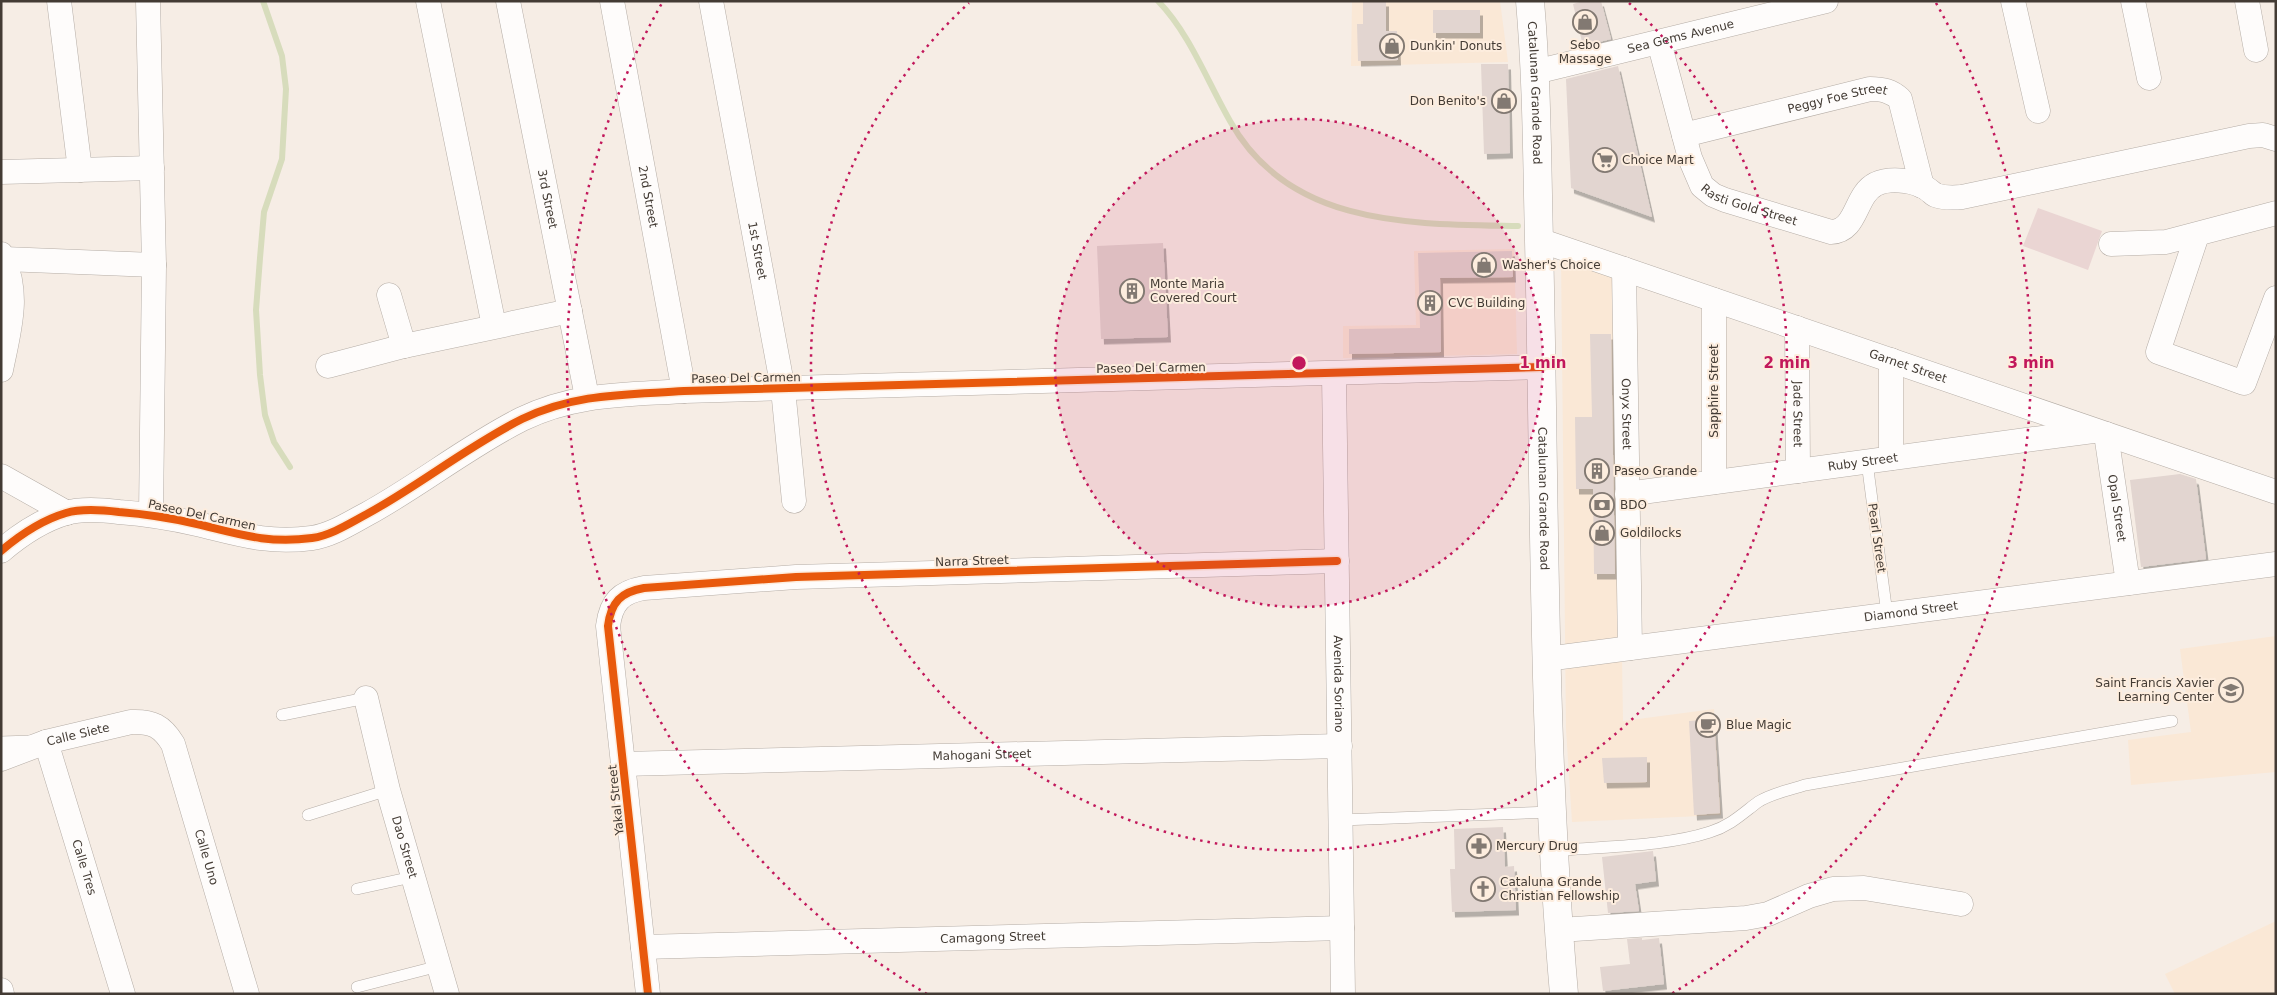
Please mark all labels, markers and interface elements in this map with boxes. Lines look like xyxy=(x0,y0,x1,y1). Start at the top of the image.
shop icon: Sebo Massage xyxy=(1572,9,1598,35)
street label: Sea Gems Avenue xyxy=(1626,17,1735,56)
street label: Catalunan Grande Road xyxy=(1525,21,1544,165)
shop icon: Dunkin' Donuts xyxy=(1379,33,1405,59)
place label: Sebo Massage xyxy=(1559,38,1611,66)
place label: Dunkin' Donuts xyxy=(1410,39,1502,53)
street label: Peggy Foe Street xyxy=(1786,82,1889,116)
shop icon: Don Benito's xyxy=(1491,88,1517,114)
place label: Don Benito's xyxy=(1410,94,1486,108)
supermarket icon: Choice Mart xyxy=(1592,147,1618,173)
place label: Choice Mart xyxy=(1622,153,1694,167)
street label: 2nd Street xyxy=(636,164,661,229)
street label: 3rd Street xyxy=(535,168,560,230)
street label: Rasti Gold Street xyxy=(1698,181,1799,228)
street label: 1st Street xyxy=(745,220,770,281)
shop icon: Washer's Choice xyxy=(1471,252,1497,278)
place label: Washer's Choice xyxy=(1502,258,1601,272)
place label: Monte Maria Covered Court xyxy=(1150,277,1237,305)
building icon: Monte Maria Covered Court xyxy=(1119,278,1145,304)
building icon: CVC Building xyxy=(1417,290,1443,316)
place label: CVC Building xyxy=(1448,296,1525,310)
street label: Sapphire Street xyxy=(1707,344,1721,438)
street label: Garnet Street xyxy=(1867,346,1949,386)
centre of rings xyxy=(1290,354,1308,372)
text: 1 min xyxy=(1519,354,1567,372)
text: 2 min xyxy=(1763,354,1811,372)
text: 3 min xyxy=(2007,354,2055,372)
street label: Paseo Del Carmen xyxy=(1096,360,1206,376)
street label: Paseo Del Carmen xyxy=(691,370,801,386)
street label: Onyx Street xyxy=(1619,378,1634,450)
street label: Jade Street xyxy=(1790,380,1805,447)
street label: Catalunan Grande Road xyxy=(1535,427,1552,571)
street label: Ruby Street xyxy=(1827,450,1899,474)
building icon: Paseo Grande xyxy=(1584,458,1610,484)
place label: Paseo Grande xyxy=(1614,464,1697,478)
street label: Opal Street xyxy=(2105,473,2129,543)
bank icon: BDO xyxy=(1589,492,1615,518)
street label: Paseo Del Carmen xyxy=(147,497,257,533)
place label: BDO xyxy=(1620,498,1647,512)
street label: Pearl Street xyxy=(1865,502,1889,574)
shop icon: Goldilocks xyxy=(1589,520,1615,546)
place label: Goldilocks xyxy=(1620,526,1681,540)
street label: Narra Street xyxy=(935,553,1009,569)
street label: Diamond Street xyxy=(1863,598,1959,625)
street label: Avenida Soriano xyxy=(1331,635,1346,733)
place label: Saint Francis Xavier Learning Center xyxy=(2095,676,2214,704)
school or university icon: Saint Francis Xavier Learning Center xyxy=(2218,677,2244,703)
cafe icon: Blue Magic xyxy=(1695,712,1721,738)
place label: Blue Magic xyxy=(1726,718,1792,732)
street label: Calle Siete xyxy=(45,720,111,749)
street label: Mahogani Street xyxy=(932,747,1032,763)
street label: Yakal Street xyxy=(605,764,627,837)
street label: Dao Street xyxy=(389,814,420,880)
street label: Calle Uno xyxy=(192,828,221,887)
pharmacy icon: Mercury Drug xyxy=(1466,833,1492,859)
street label: Calle Tres xyxy=(69,838,99,897)
place label: Mercury Drug xyxy=(1496,839,1578,853)
place label: Cataluna Grande Christian Fellowship xyxy=(1500,875,1620,903)
church icon: Cataluna Grande Christian Fellowship xyxy=(1470,876,1496,902)
street label: Camagong Street xyxy=(940,929,1046,946)

